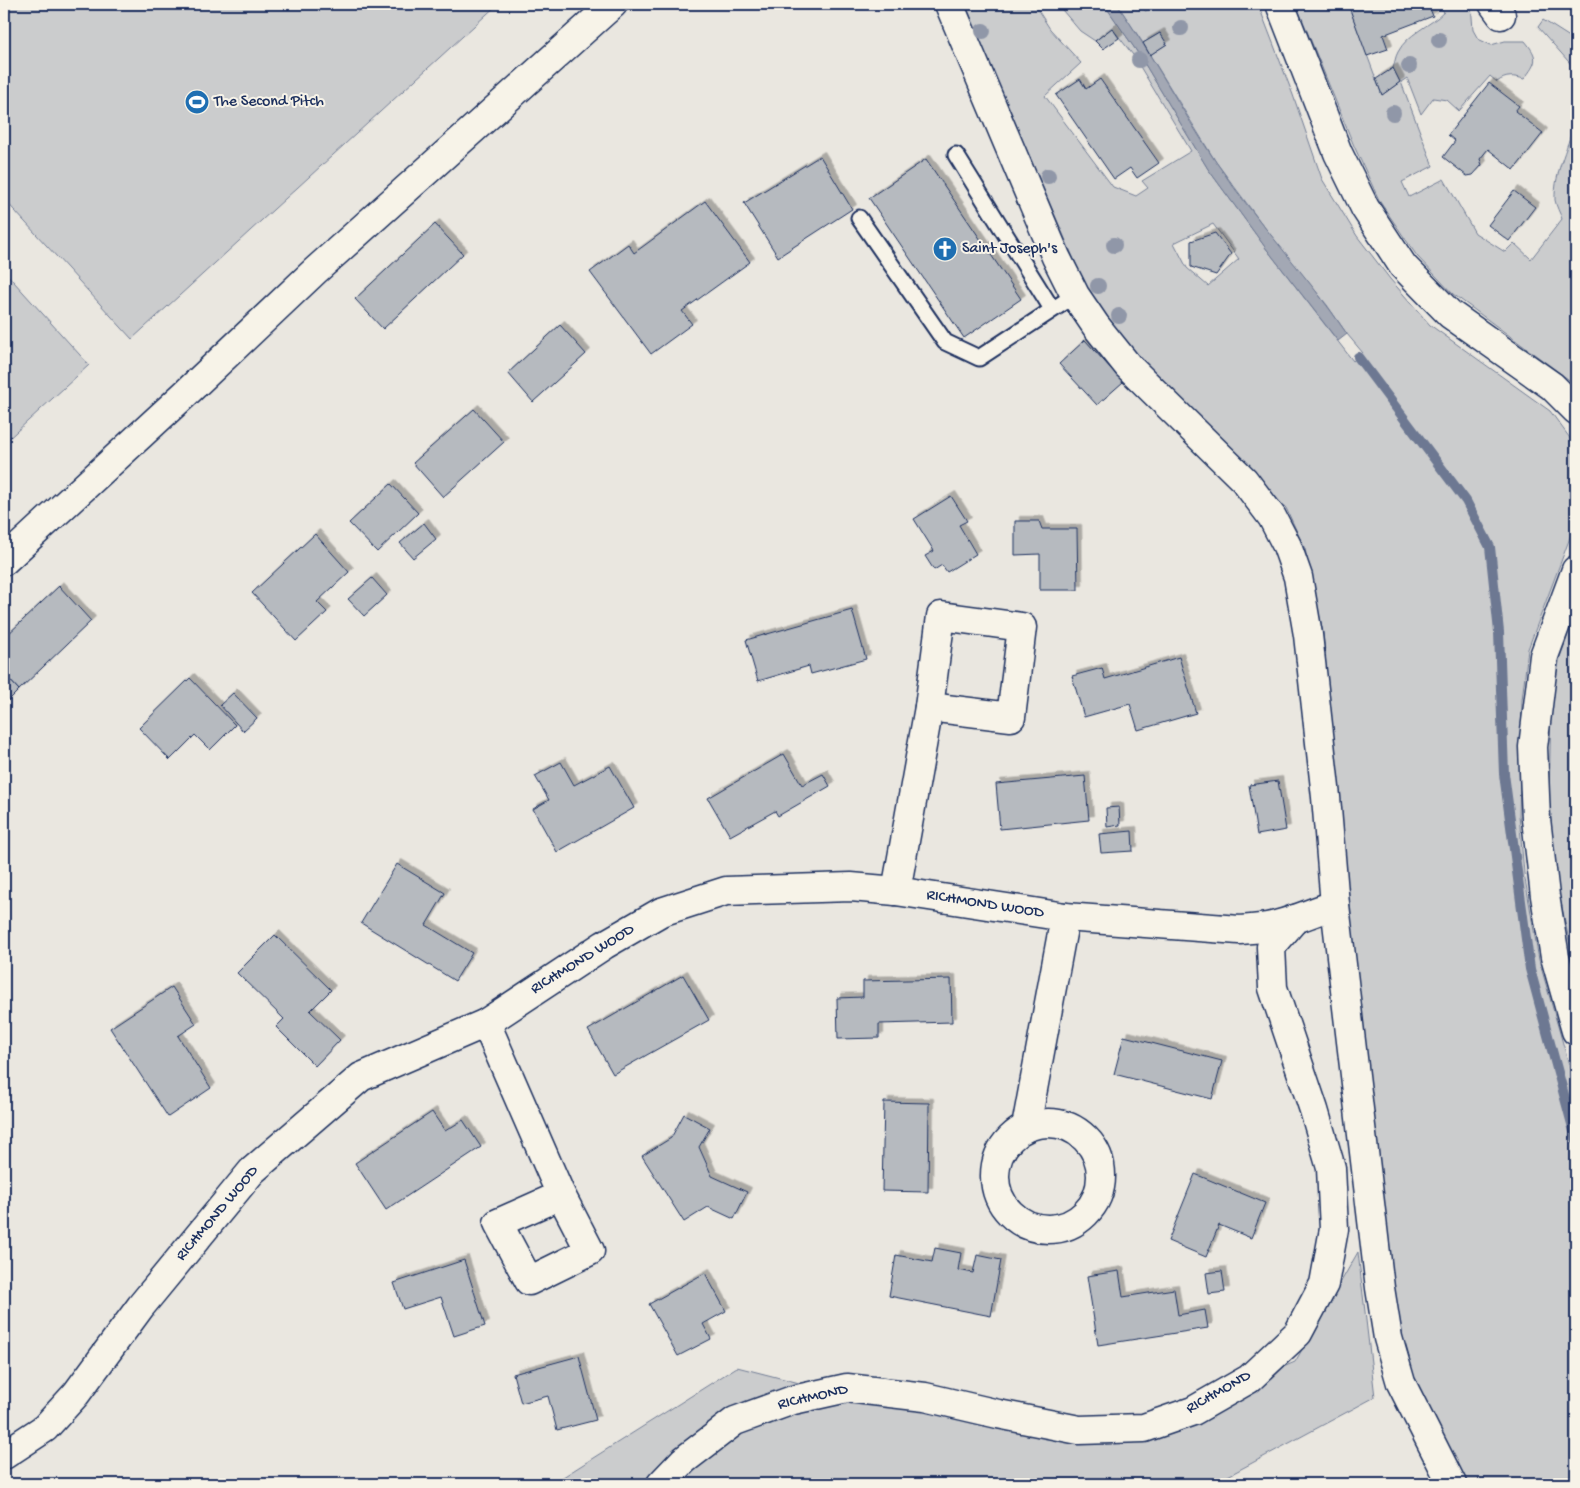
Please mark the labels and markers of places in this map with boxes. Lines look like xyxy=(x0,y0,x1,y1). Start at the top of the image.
sports icon: The Second Pitch xyxy=(184,89,210,115)
place label: The Second Pitch xyxy=(213,93,324,112)
church icon: Saint Joseph's xyxy=(932,236,958,262)
place label: Saint Joseph's xyxy=(962,240,1058,259)

